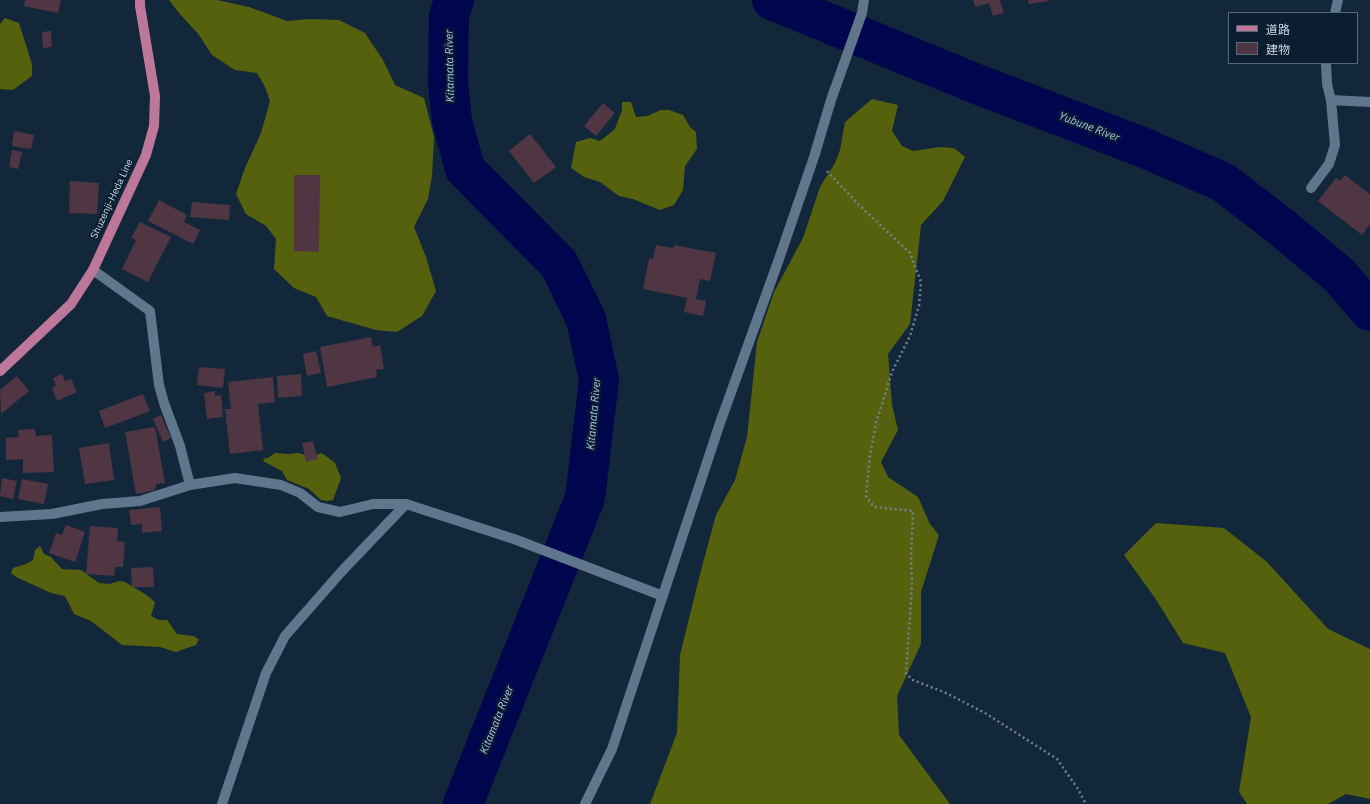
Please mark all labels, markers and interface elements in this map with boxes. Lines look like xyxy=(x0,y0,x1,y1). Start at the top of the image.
legend xyxy=(1228,12,1358,64)
text: 道路 xyxy=(1266,22,1290,37)
water label: Kitamata River xyxy=(443,30,457,102)
text: 建物 xyxy=(1266,42,1290,57)
water label: Yubune River xyxy=(1057,109,1121,145)
street label: Shuzenji-Heda Line xyxy=(88,157,136,241)
water label: Kitamata River xyxy=(584,377,604,451)
water label: Kitamata River xyxy=(477,684,517,756)

